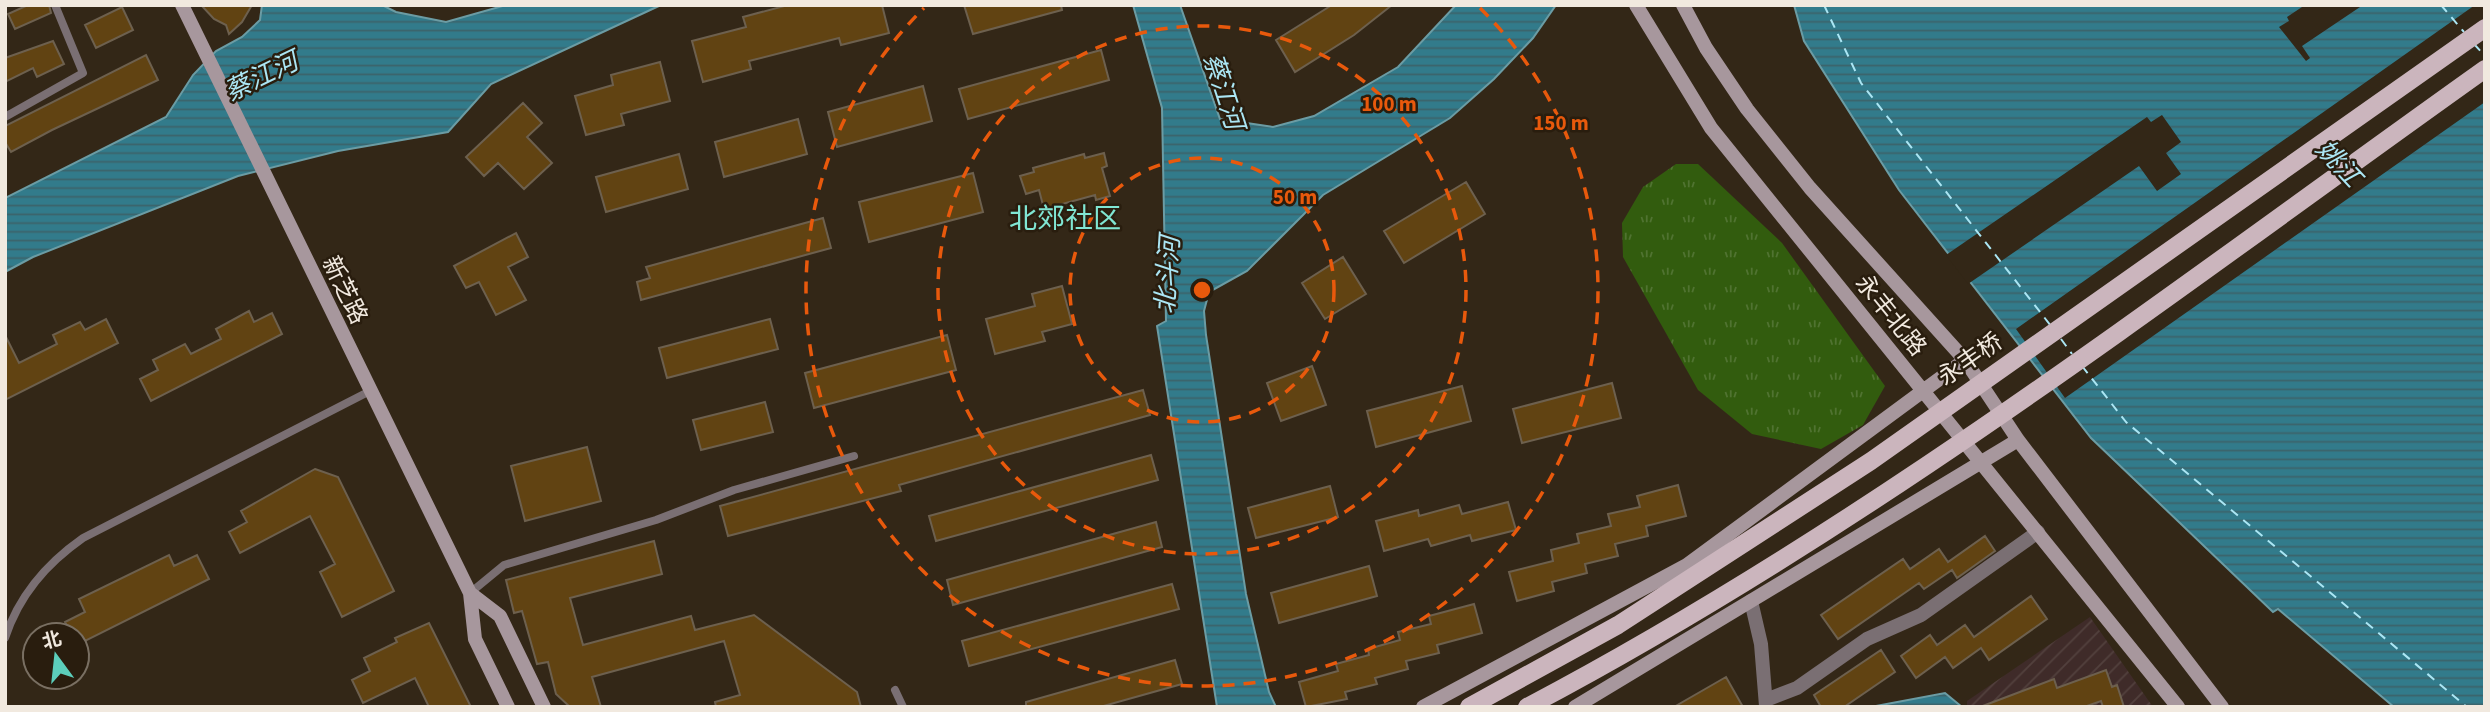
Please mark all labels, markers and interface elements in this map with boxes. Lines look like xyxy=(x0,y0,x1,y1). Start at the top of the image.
water label: 蔡江河 xyxy=(218,41,309,110)
water label: 蔡江河 xyxy=(1194,48,1255,139)
text: 100 m xyxy=(1361,89,1417,119)
text: 150 m xyxy=(1533,108,1589,138)
water label: 姚江 xyxy=(2307,132,2372,197)
text: 50 m xyxy=(1273,182,1317,212)
district label: 北郊社区 xyxy=(1009,199,1121,239)
water label: 北斗河 xyxy=(1146,230,1189,315)
street label: 新芝路 xyxy=(313,250,376,330)
street label: 永丰北路 xyxy=(1847,267,1934,364)
centre of rings xyxy=(1190,278,1214,302)
street label: 永丰桥 xyxy=(1931,324,2010,394)
north arrow xyxy=(21,621,91,691)
text: 北 xyxy=(39,626,65,657)

